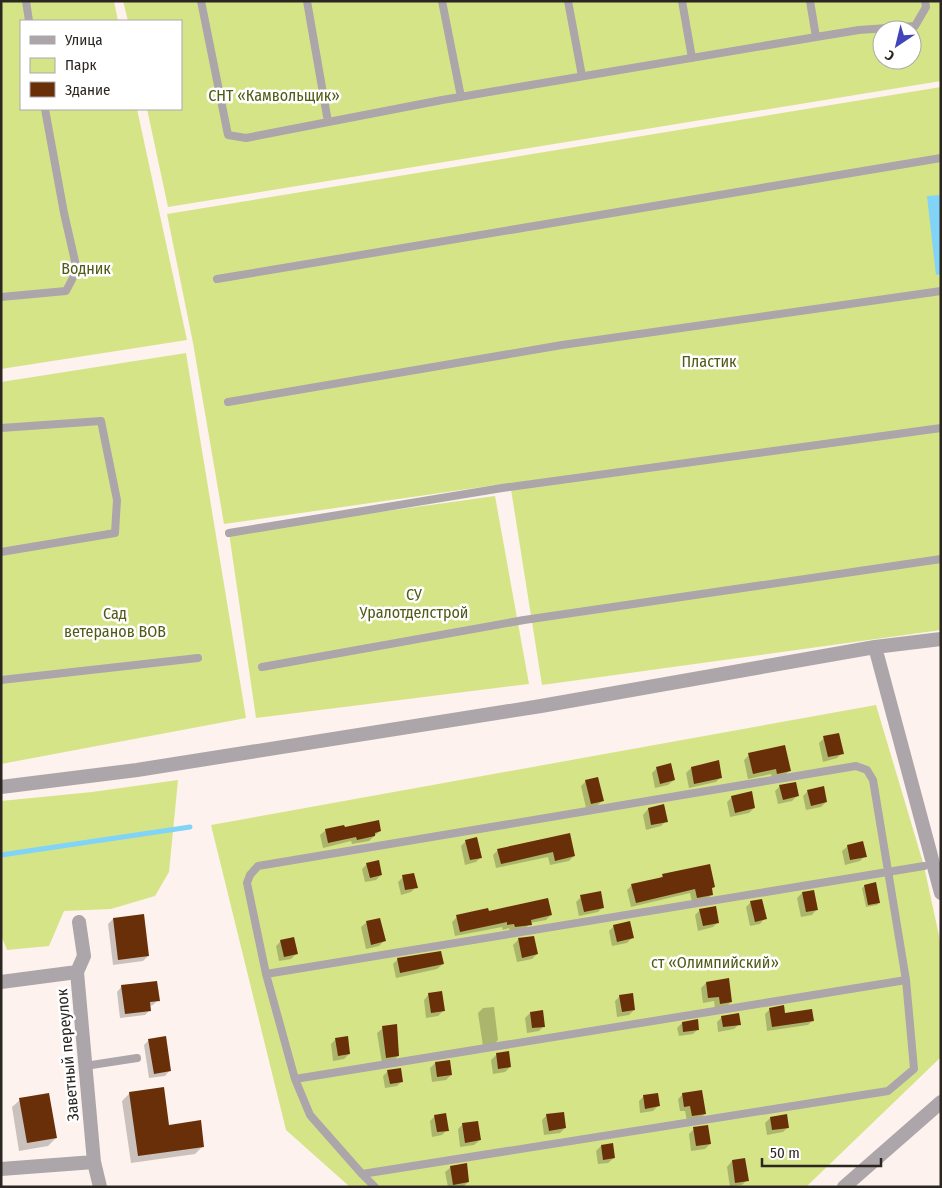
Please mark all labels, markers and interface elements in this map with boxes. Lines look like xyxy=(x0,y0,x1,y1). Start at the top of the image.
legend xyxy=(20,20,182,110)
north arrow xyxy=(872,20,922,70)
text: Улица xyxy=(64,31,103,49)
text: С xyxy=(881,46,898,64)
text: Парк xyxy=(65,56,96,74)
text: Здание xyxy=(65,81,111,99)
park label: СНТ «Камвольщик» xyxy=(208,86,340,105)
park label: Водник xyxy=(61,259,111,278)
park label: Пластик xyxy=(681,352,737,371)
park label: СУ Уралотделстрой xyxy=(359,585,468,622)
park label: Сад ветеранов ВОВ xyxy=(64,604,166,641)
park label: ст «Олимпийский» xyxy=(651,953,779,972)
street label: Заветный переулок xyxy=(52,987,83,1122)
scale bar xyxy=(762,1136,881,1168)
text: 50 m xyxy=(770,1144,800,1162)

